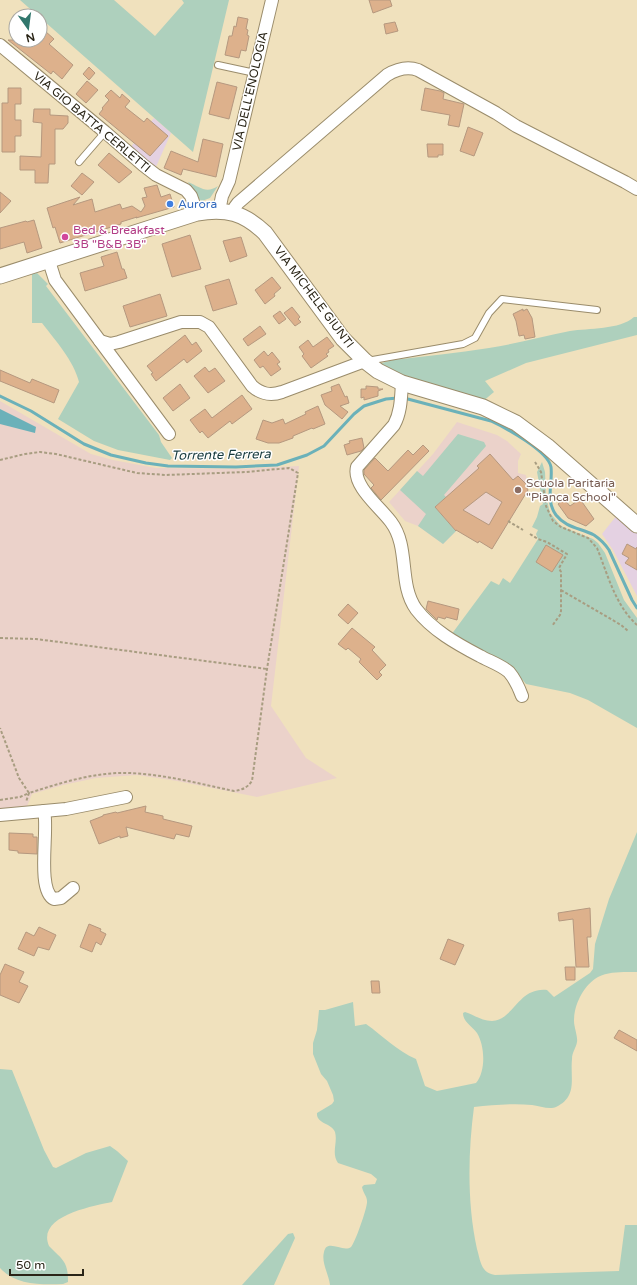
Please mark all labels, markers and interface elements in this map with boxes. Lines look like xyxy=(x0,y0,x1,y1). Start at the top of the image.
north arrow xyxy=(8,8,48,48)
text: N xyxy=(24,30,36,45)
street label: VIA DELL'ENOLOGIA xyxy=(229,30,271,152)
street label: VIA GIO BATTA CERLETTI xyxy=(31,69,153,175)
place label: Aurora xyxy=(178,197,217,211)
marker: Aurora xyxy=(165,199,175,209)
place label: Bed & Breakfast 3B "B&B 3B" xyxy=(73,223,165,251)
marker: Bed & Breakfast 3B "B&B 3B" xyxy=(60,232,70,242)
street label: VIA MICHELE GIUNTI xyxy=(271,243,357,351)
water label: Torrente Ferrera xyxy=(171,446,272,464)
place label: Scuola Paritaria "Pianca School" xyxy=(526,476,616,504)
marker: Scuola Paritaria "Pianca School" xyxy=(513,485,523,495)
scale bar xyxy=(10,1251,83,1277)
text: 50 m xyxy=(16,1258,45,1272)

